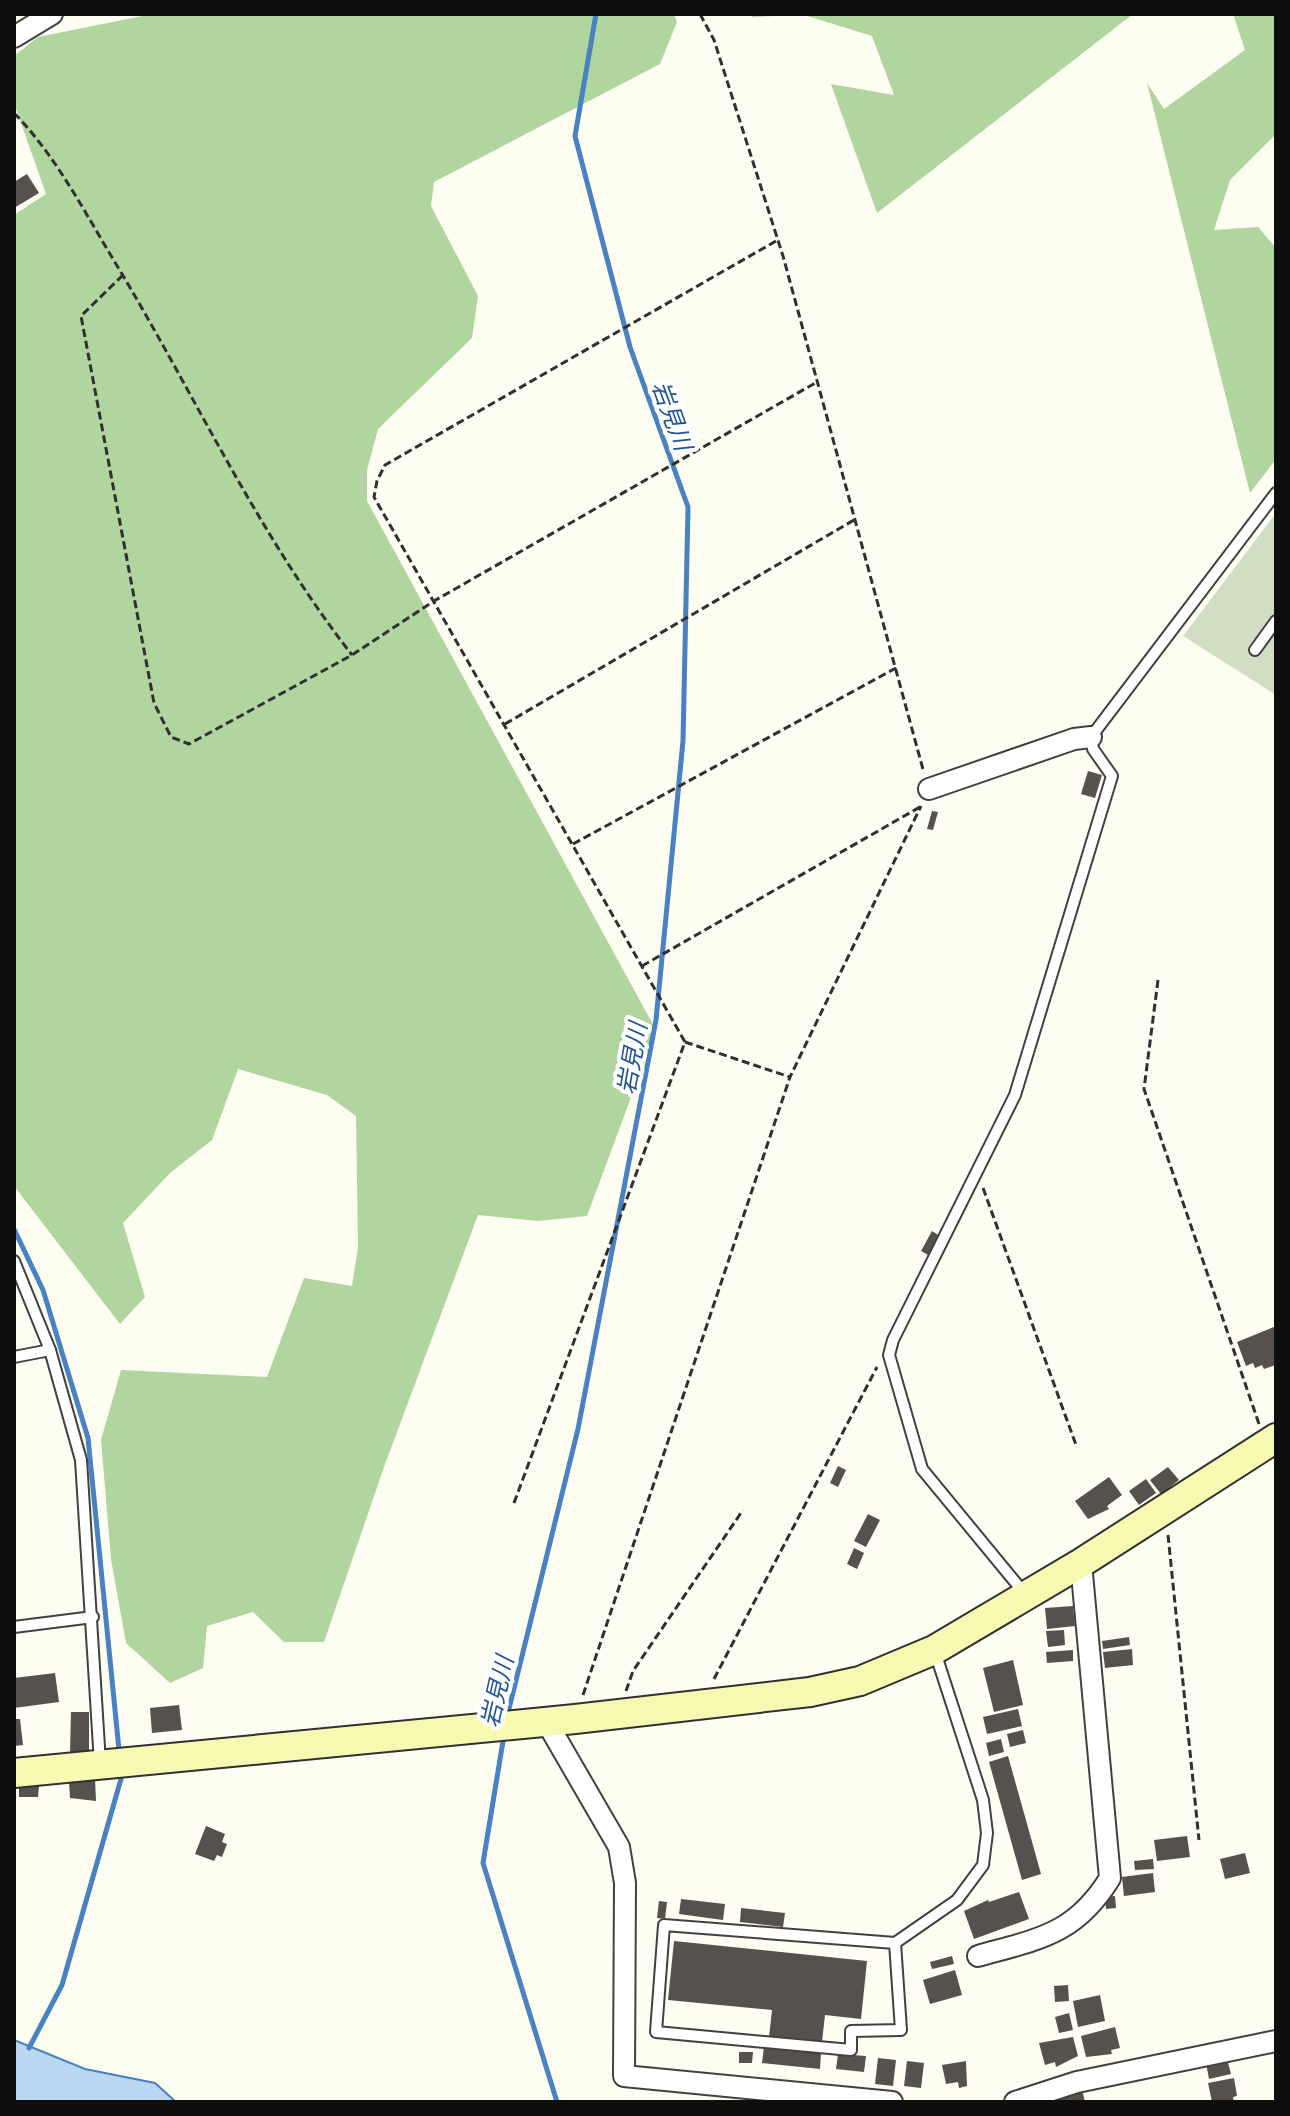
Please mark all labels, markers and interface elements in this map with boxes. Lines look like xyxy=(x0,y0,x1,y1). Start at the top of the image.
water label: 岩見川 xyxy=(645,375,704,458)
water label: 岩見川 xyxy=(607,1017,654,1096)
water label: 岩見川 xyxy=(470,1649,521,1730)

